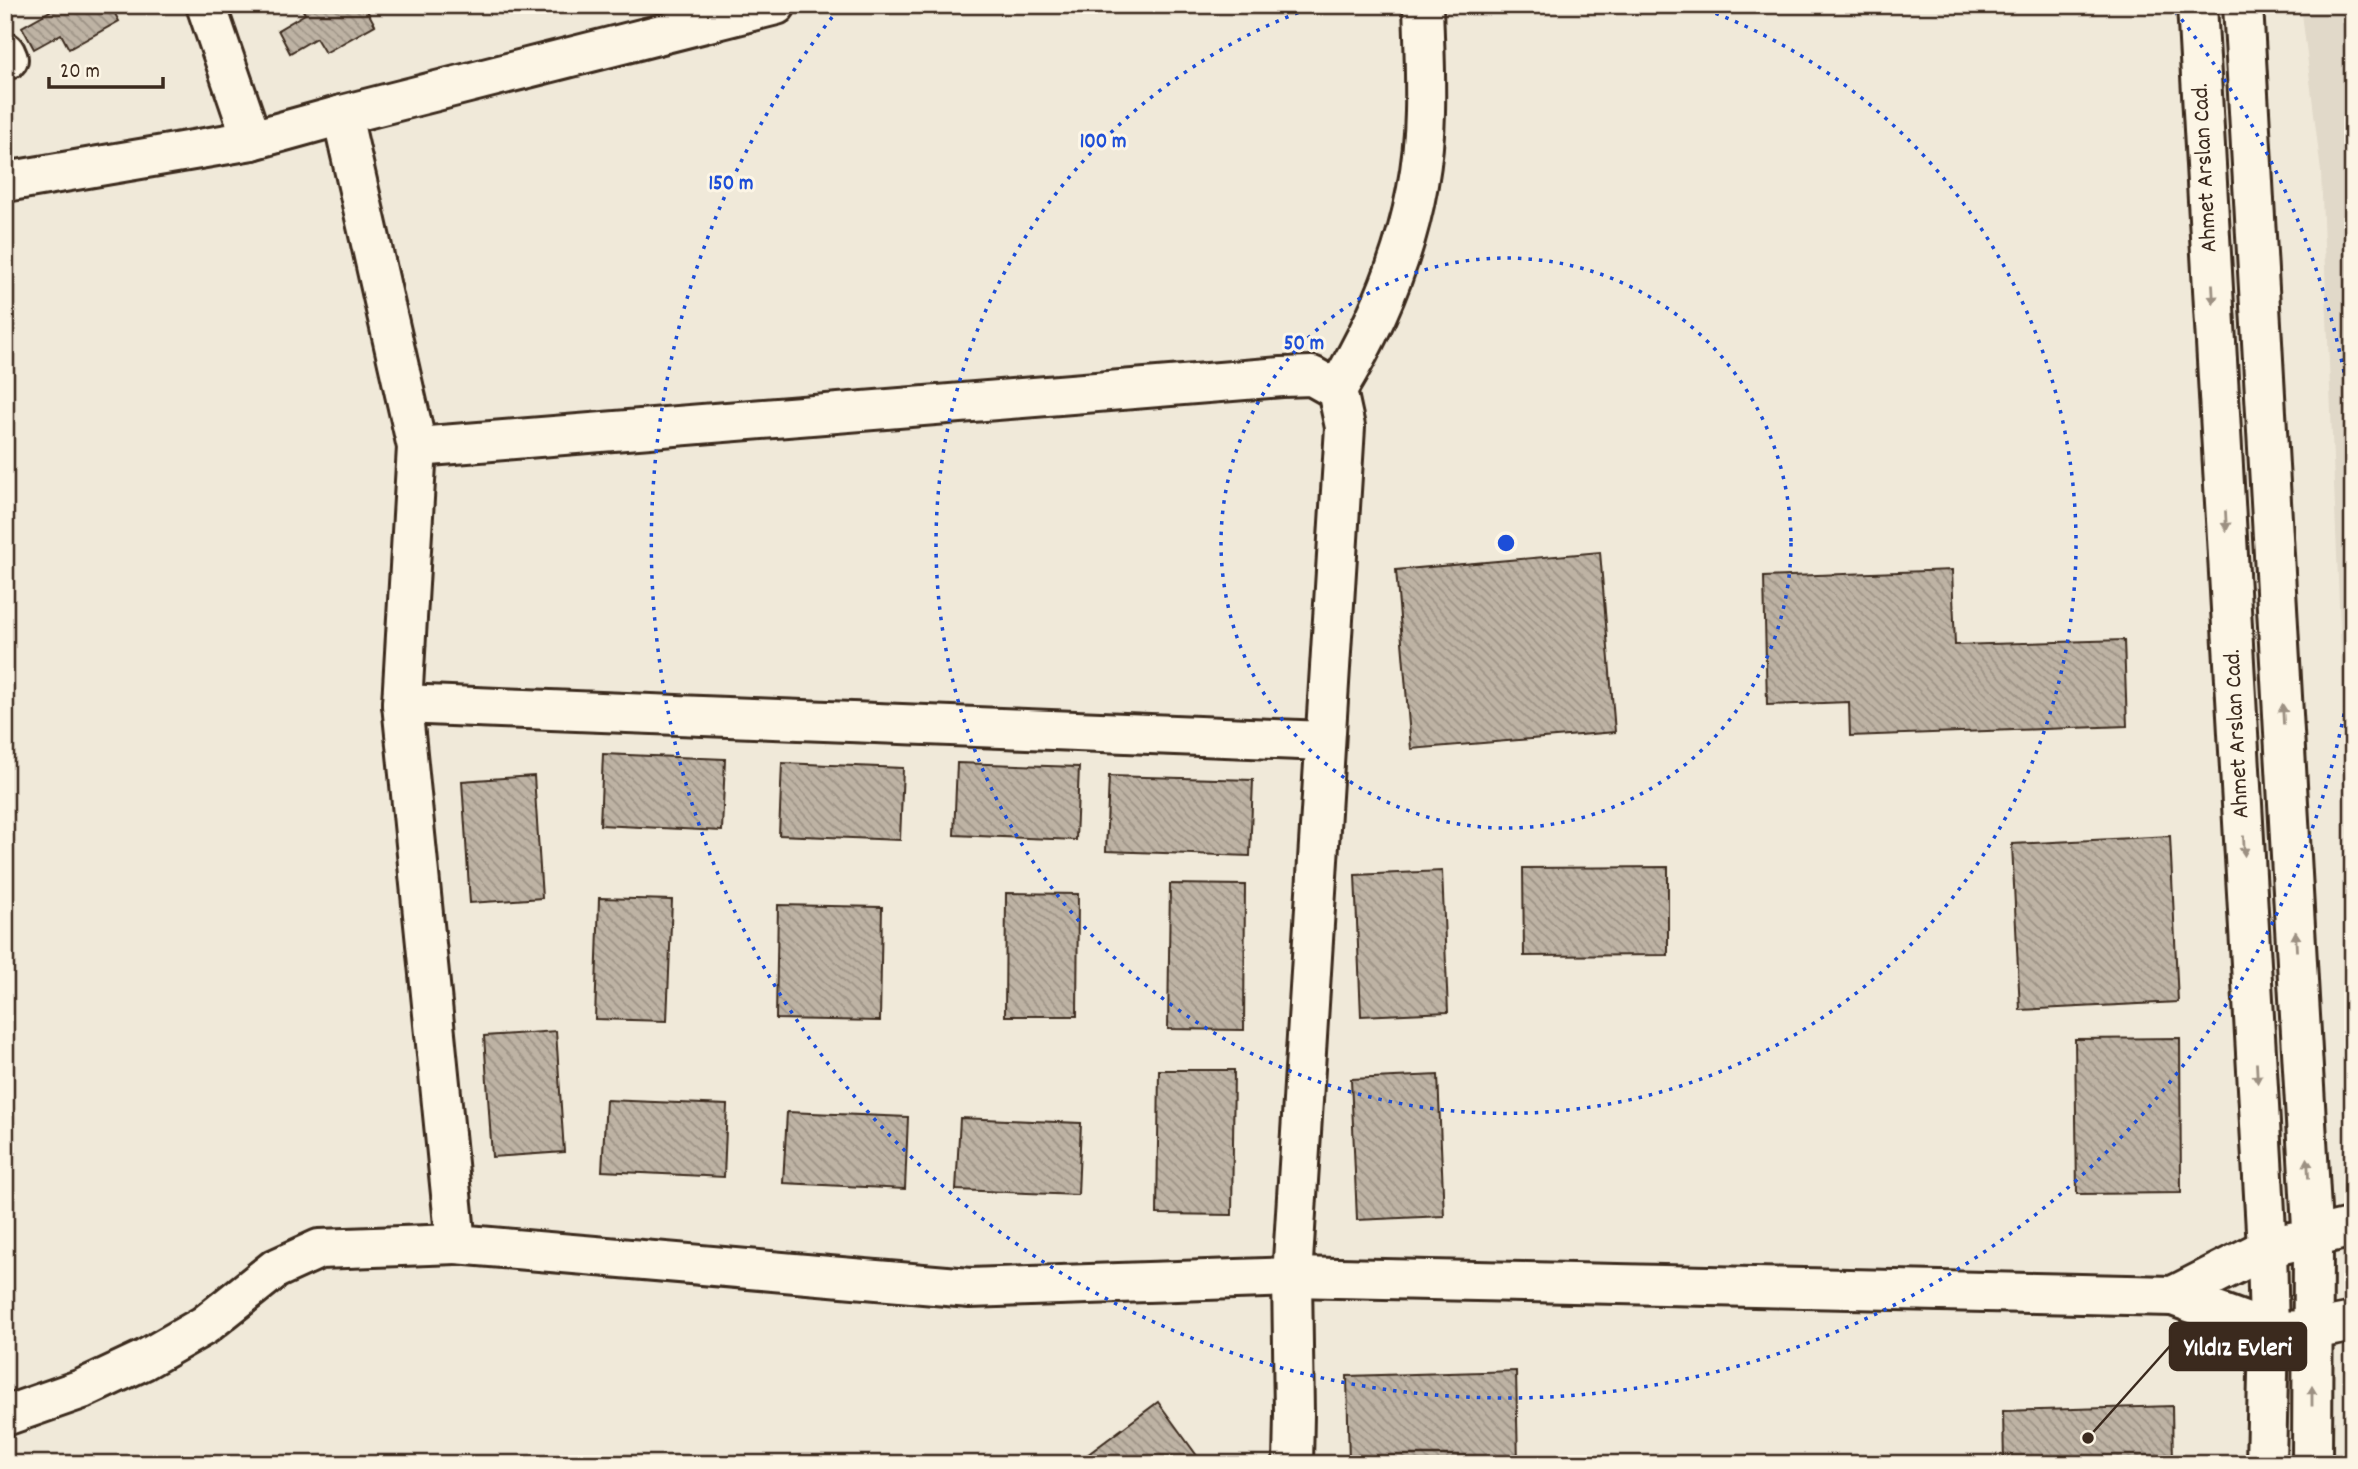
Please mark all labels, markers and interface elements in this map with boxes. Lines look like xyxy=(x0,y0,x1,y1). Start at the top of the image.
scale bar xyxy=(49,46,163,90)
text: 20 m xyxy=(60,58,100,88)
street label: Ahmet Arslan Cad. xyxy=(2185,82,2227,254)
text: 100 m xyxy=(1080,128,1126,158)
text: 150 m xyxy=(708,170,754,200)
one-way arrow xyxy=(2208,283,2219,305)
text: 50 m xyxy=(1284,330,1324,360)
one-way arrow xyxy=(2221,510,2232,532)
centre of rings xyxy=(1494,531,1518,555)
street label: Ahmet Arslan Cad. xyxy=(2217,648,2259,820)
one-way arrow xyxy=(2277,703,2288,725)
one-way arrow xyxy=(2239,835,2250,857)
one-way arrow xyxy=(2290,930,2301,952)
one-way arrow xyxy=(2252,1062,2263,1084)
one-way arrow xyxy=(2303,1157,2314,1179)
callout: Yıldız Evleri xyxy=(2170,1323,2306,1370)
text: Yıldız Evleri xyxy=(2183,1331,2292,1368)
one-way arrow xyxy=(2306,1384,2318,1406)

